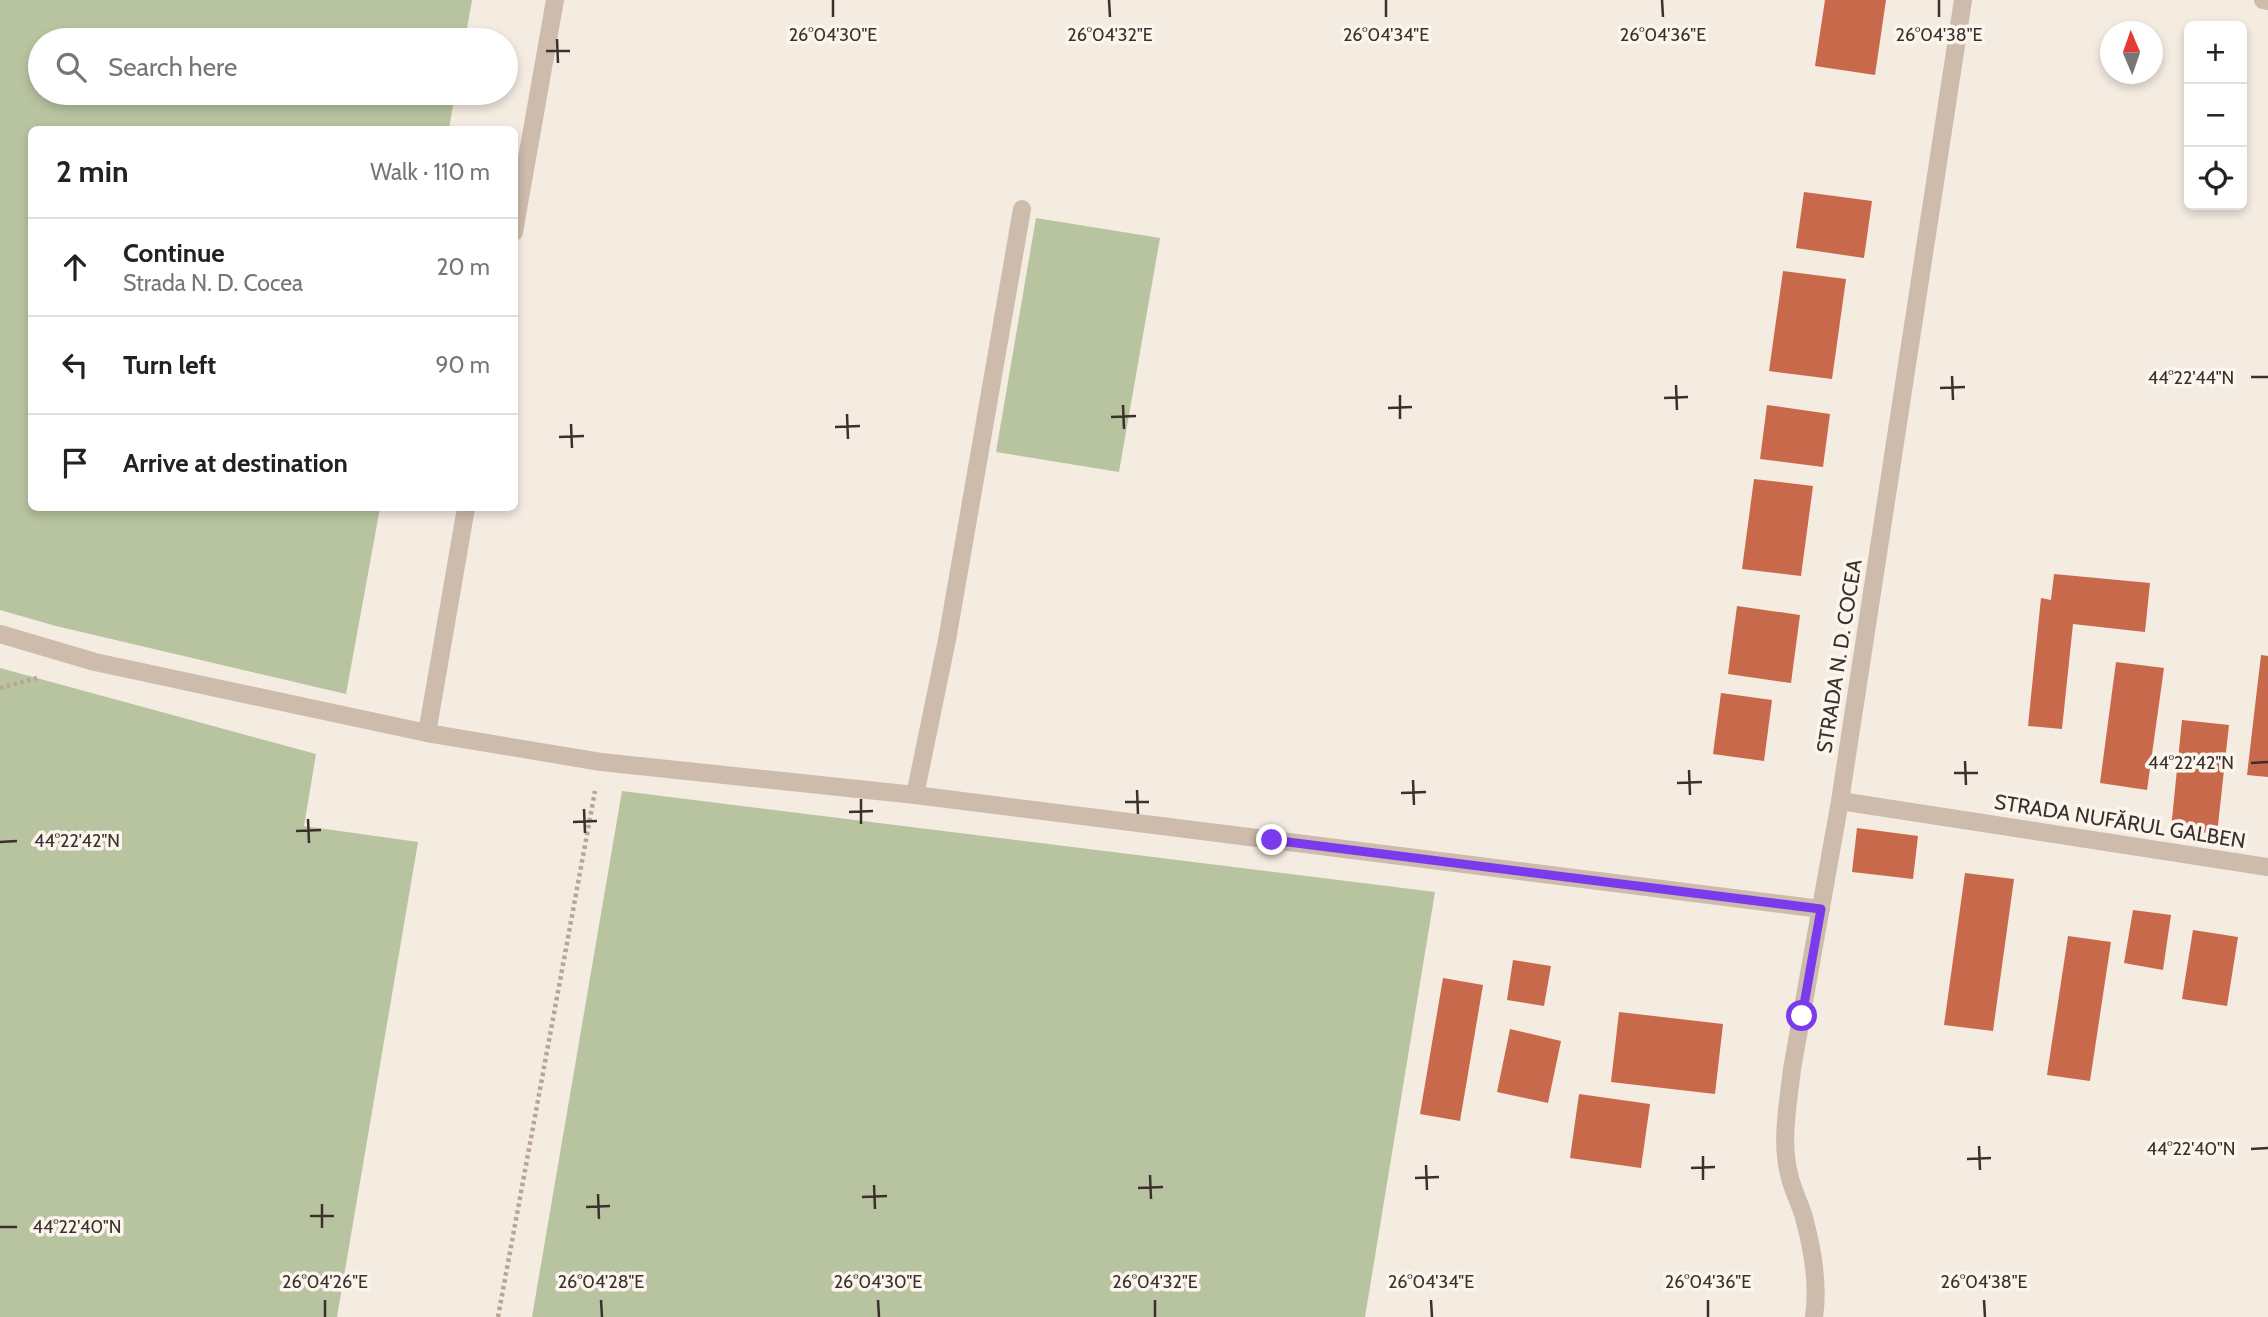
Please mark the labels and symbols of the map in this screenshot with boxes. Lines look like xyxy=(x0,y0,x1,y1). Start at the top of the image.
north arrow xyxy=(2100,21,2163,84)
text: 26°04'30"E xyxy=(789,24,877,46)
text: 26°04'32"E xyxy=(1067,24,1153,46)
text: 26°04'34"E xyxy=(1343,24,1429,46)
text: 26°04'36"E xyxy=(1620,24,1706,46)
text: 26°04'38"E xyxy=(1896,24,1983,46)
text: 44°22'44"N xyxy=(2148,367,2234,389)
street label: STRADA N. D. COCEA xyxy=(1811,557,1867,755)
text: 44°22'42"N xyxy=(2148,752,2234,774)
street label: STRADA NUFĂRUL GALBEN xyxy=(1993,789,2247,853)
route end xyxy=(1256,824,1287,855)
text: 44°22'42"N xyxy=(34,830,120,852)
route start xyxy=(1786,1000,1817,1031)
text: 44°22'40"N xyxy=(2147,1138,2235,1160)
text: 44°22'40"N xyxy=(33,1216,121,1238)
text: 26°04'26"E xyxy=(282,1271,368,1293)
text: 26°04'28"E xyxy=(558,1271,644,1293)
text: 26°04'30"E xyxy=(834,1271,922,1293)
text: 26°04'32"E xyxy=(1112,1271,1198,1293)
text: 26°04'34"E xyxy=(1388,1271,1474,1293)
text: 26°04'36"E xyxy=(1665,1271,1751,1293)
text: 26°04'38"E xyxy=(1941,1271,2028,1293)

